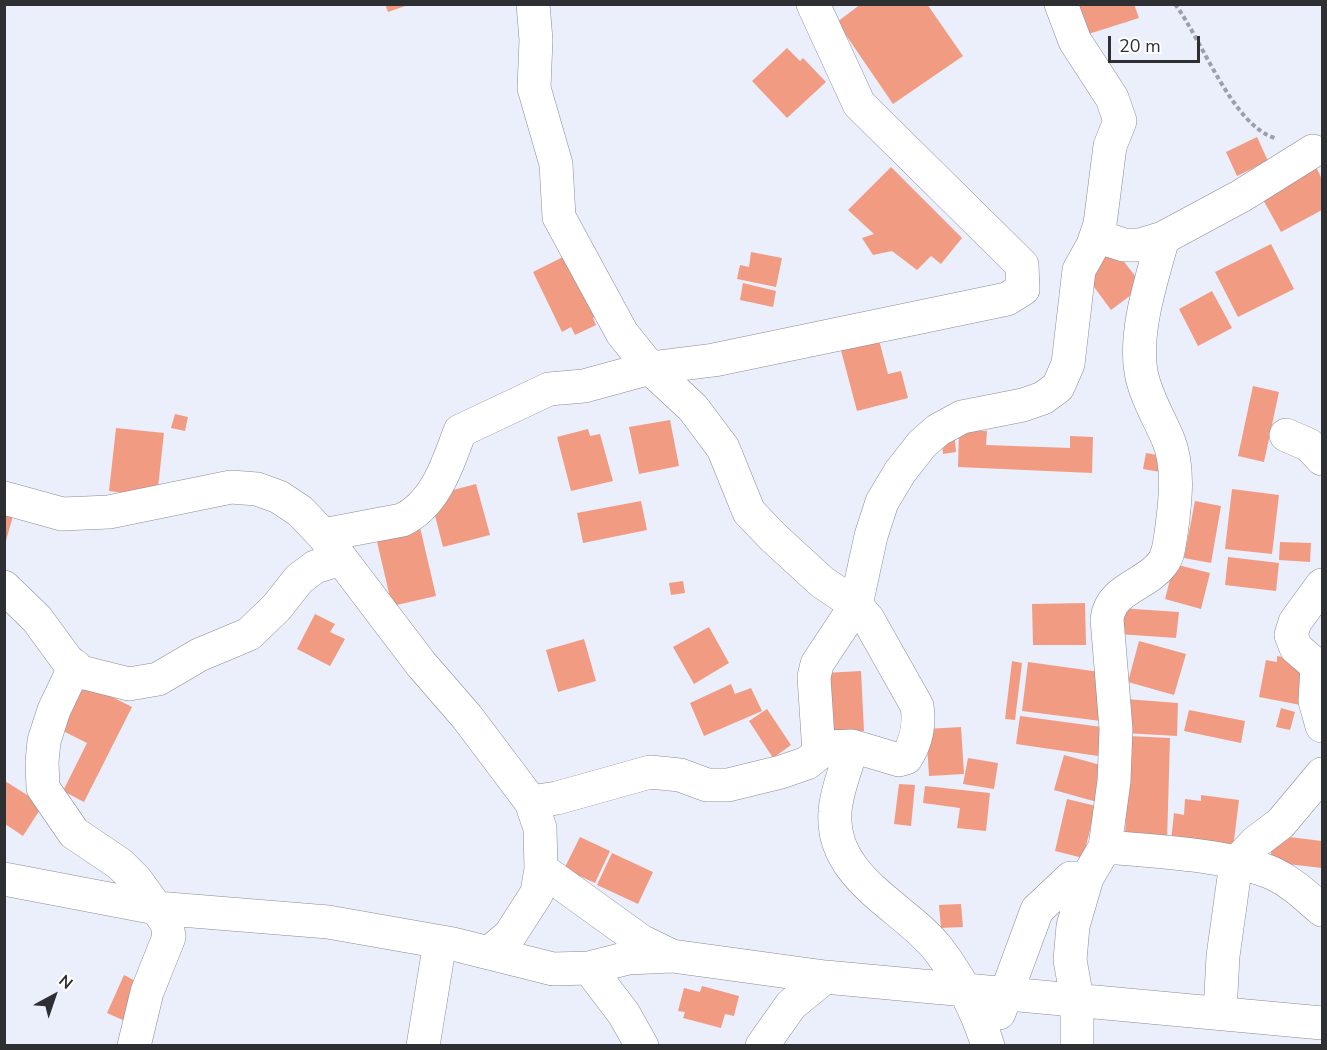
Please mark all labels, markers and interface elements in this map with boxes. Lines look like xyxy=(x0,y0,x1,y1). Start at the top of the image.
scale bar xyxy=(1111,24,1202,62)
text: 20 m xyxy=(1119,34,1161,58)
north arrow xyxy=(24,966,84,1026)
text: N xyxy=(54,970,77,994)

